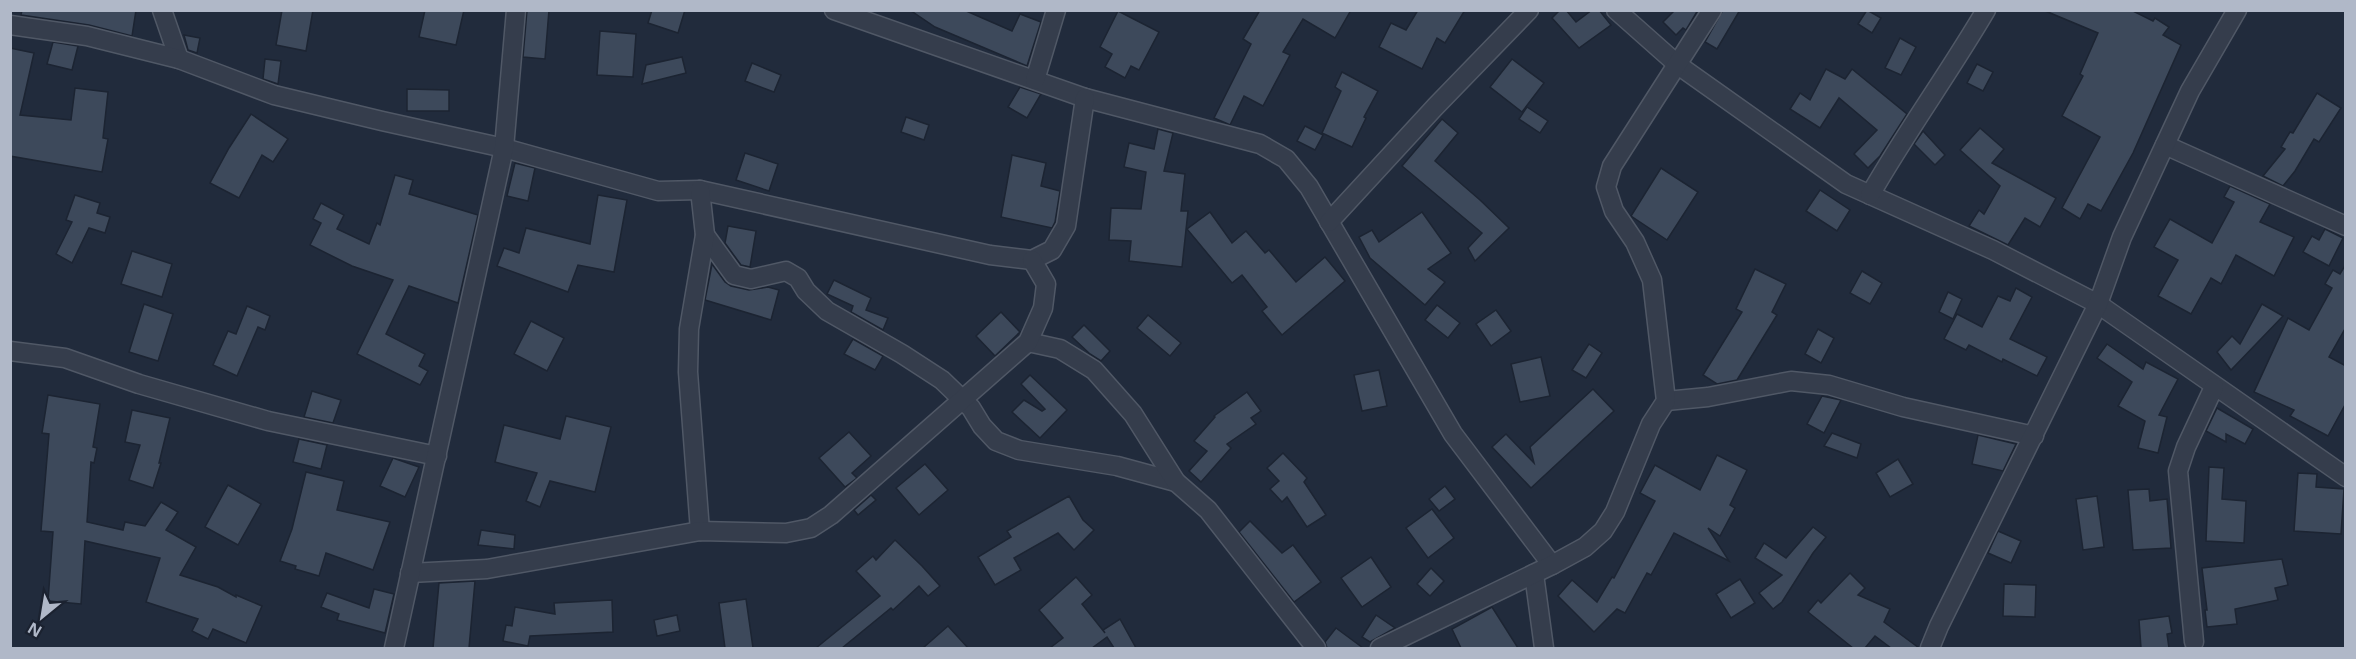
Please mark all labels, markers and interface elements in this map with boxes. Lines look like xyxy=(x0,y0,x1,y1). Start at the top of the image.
north arrow xyxy=(12,587,72,647)
text: N xyxy=(23,617,46,643)

